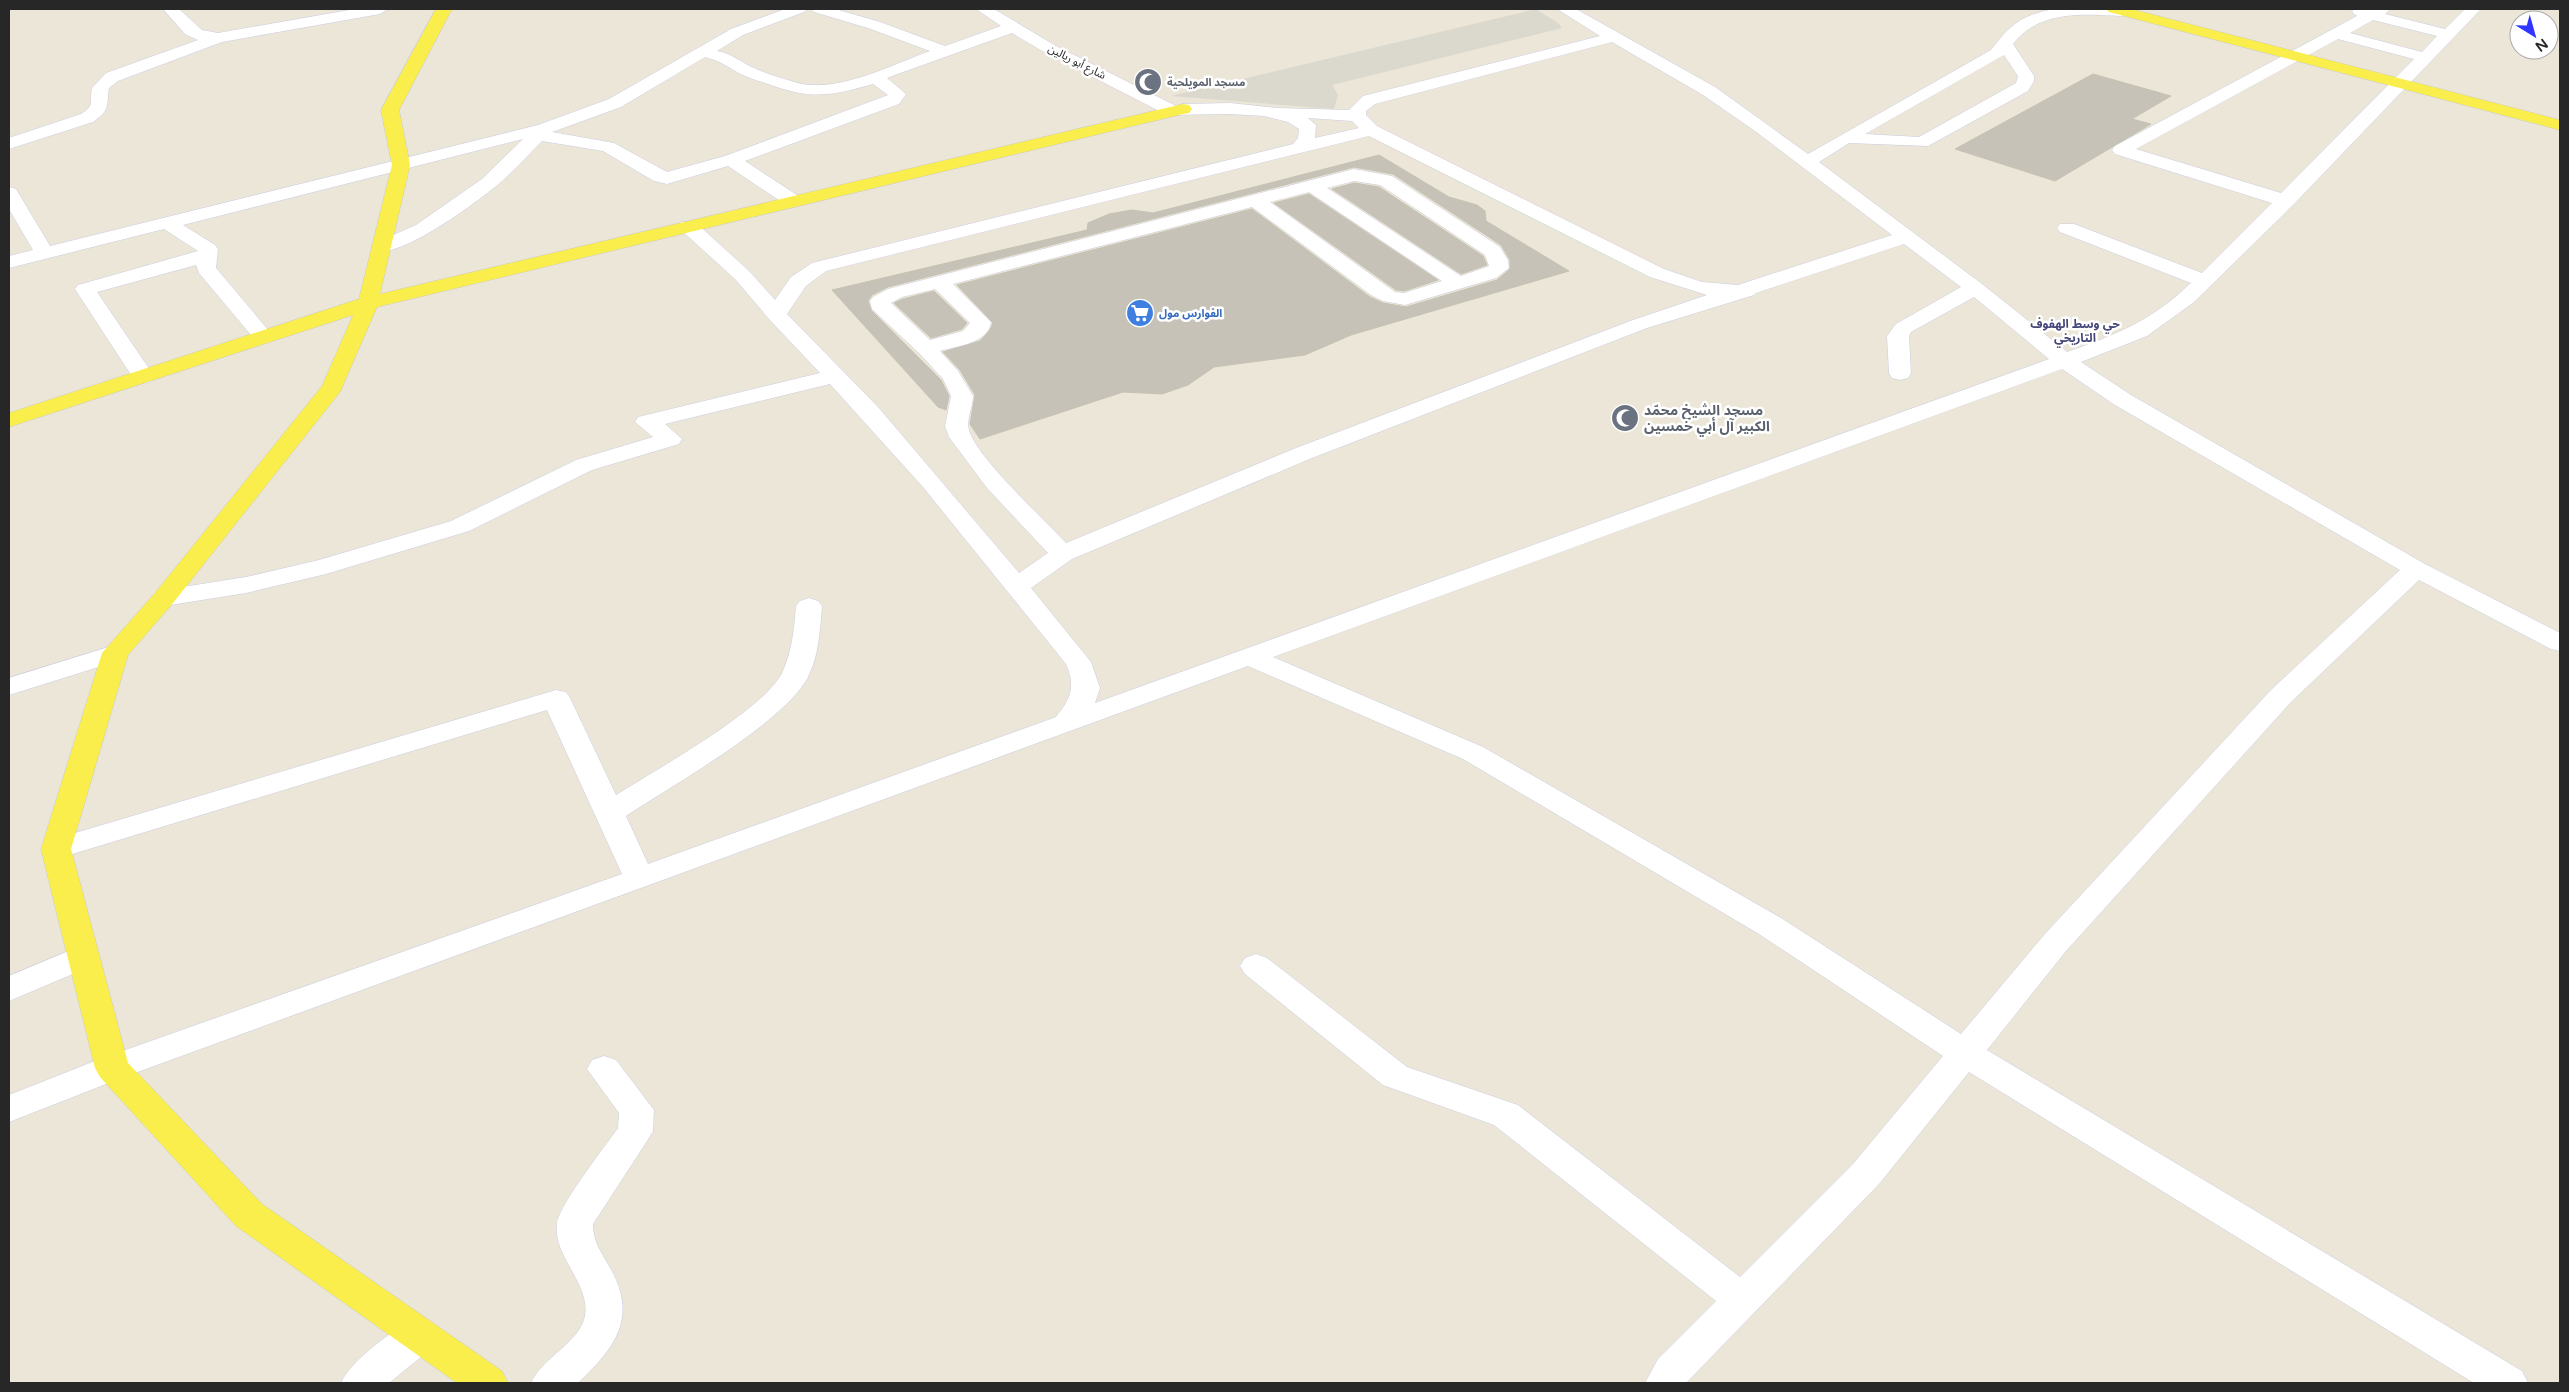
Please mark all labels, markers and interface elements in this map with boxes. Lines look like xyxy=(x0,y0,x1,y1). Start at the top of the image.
north arrow xyxy=(2509,10,2559,60)
text: N xyxy=(2532,35,2551,55)
street label: شارع أبو ريالين xyxy=(1045,42,1109,83)
mosque icon: مسجد المويلحية xyxy=(1133,67,1163,97)
place label: مسجد المويلحية xyxy=(1167,76,1245,89)
supermarket icon: الفوارس مول xyxy=(1125,298,1155,328)
place label: الفوارس مول xyxy=(1159,307,1222,320)
district label: حي وسط الهفوف التاريخي xyxy=(2030,317,2120,348)
place label: مسجد الشيخ محمّد الكبير آل أبي خمسين xyxy=(1644,402,1770,437)
mosque icon: مسجد الشيخ محمّد الكبير آل أبي خمسين xyxy=(1610,403,1640,433)

